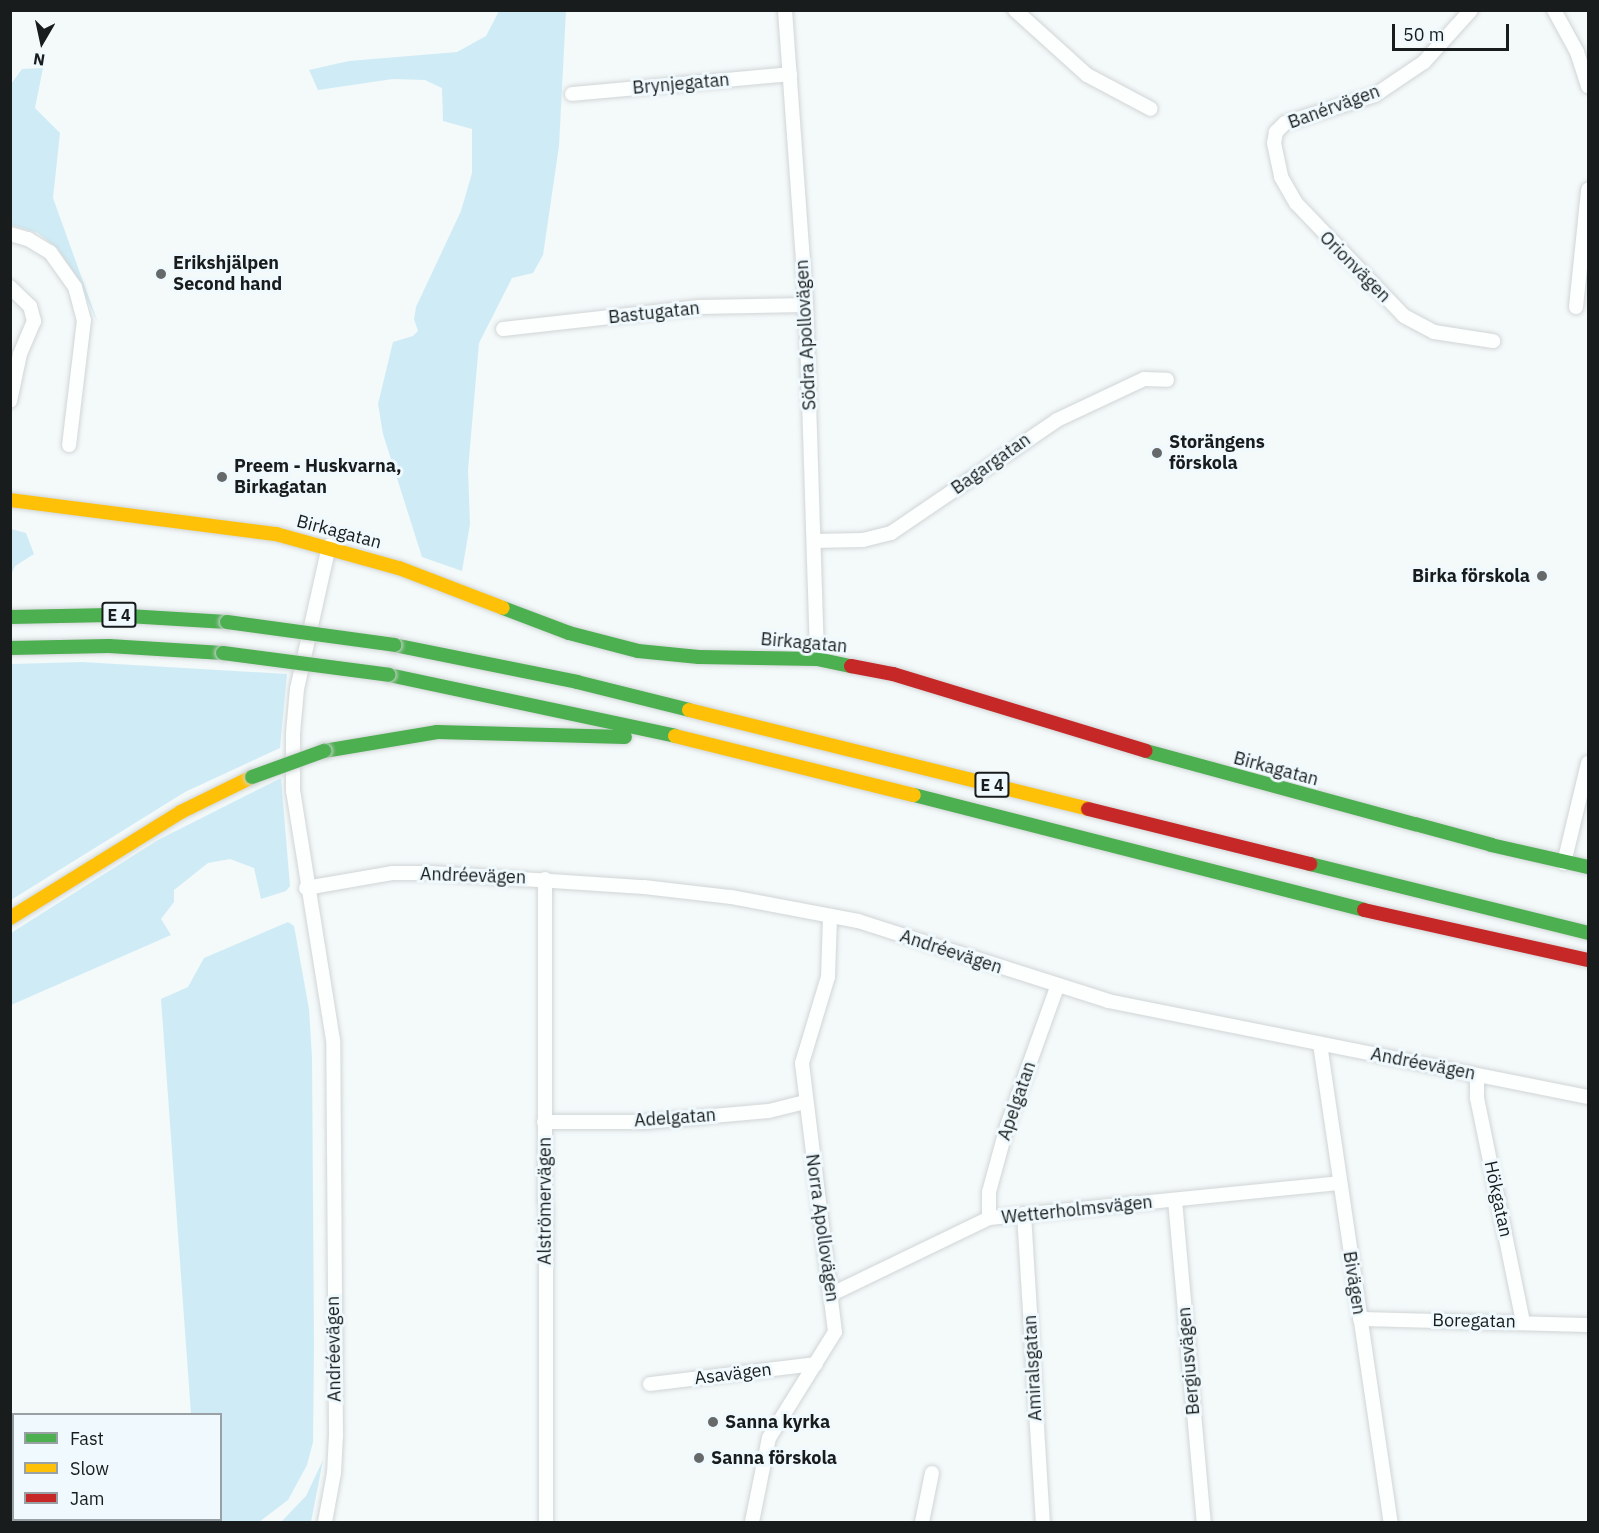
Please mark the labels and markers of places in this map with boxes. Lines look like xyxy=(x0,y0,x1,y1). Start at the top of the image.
place label: Erikshjälpen Second hand xyxy=(173,253,282,296)
marker: Erikshjälpen Second hand xyxy=(154,267,168,281)
place label: Storängens förskola xyxy=(1169,432,1265,474)
marker: Storängens förskola xyxy=(1150,446,1164,460)
place label: Preem - Huskvarna, Birkagatan xyxy=(234,456,402,498)
marker: Preem - Huskvarna, Birkagatan xyxy=(215,470,229,484)
place label: Birka förskola xyxy=(1412,565,1530,587)
marker: Birka förskola xyxy=(1535,569,1549,583)
place label: Sanna kyrka xyxy=(725,1411,830,1433)
marker: Sanna kyrka xyxy=(706,1415,720,1429)
place label: Sanna förskola xyxy=(711,1447,837,1469)
marker: Sanna förskola xyxy=(692,1451,706,1465)

